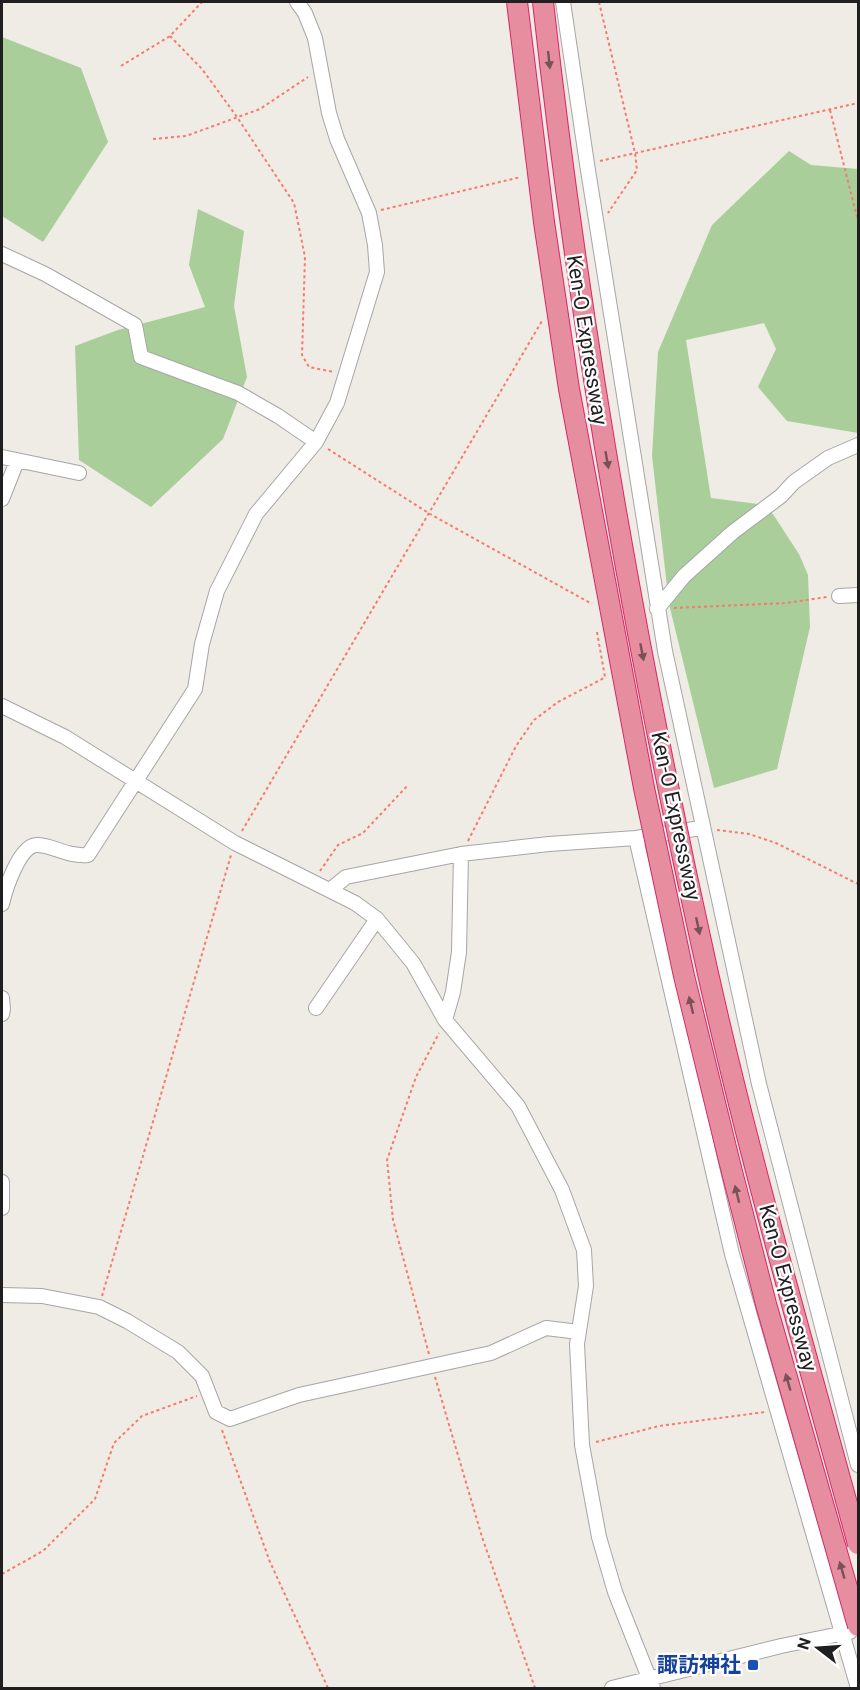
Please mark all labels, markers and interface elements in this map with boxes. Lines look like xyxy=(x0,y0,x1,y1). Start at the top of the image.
one-way arrow xyxy=(544,50,554,69)
street label: Ken-O Expressway xyxy=(562,253,612,427)
one-way arrow xyxy=(602,451,611,470)
one-way arrow xyxy=(638,643,647,662)
street label: Ken-O Expressway xyxy=(646,729,706,903)
one-way arrow xyxy=(694,916,703,935)
one-way arrow xyxy=(686,995,696,1014)
one-way arrow xyxy=(732,1185,742,1203)
street label: Ken-O Expressway xyxy=(754,1202,822,1374)
one-way arrow xyxy=(783,1373,792,1391)
one-way arrow xyxy=(837,1561,846,1579)
north arrow xyxy=(788,1618,848,1678)
text: N xyxy=(793,1636,815,1652)
place label: 諏訪神社 xyxy=(657,1653,741,1677)
marker: 諏訪神社 xyxy=(746,1658,760,1672)

